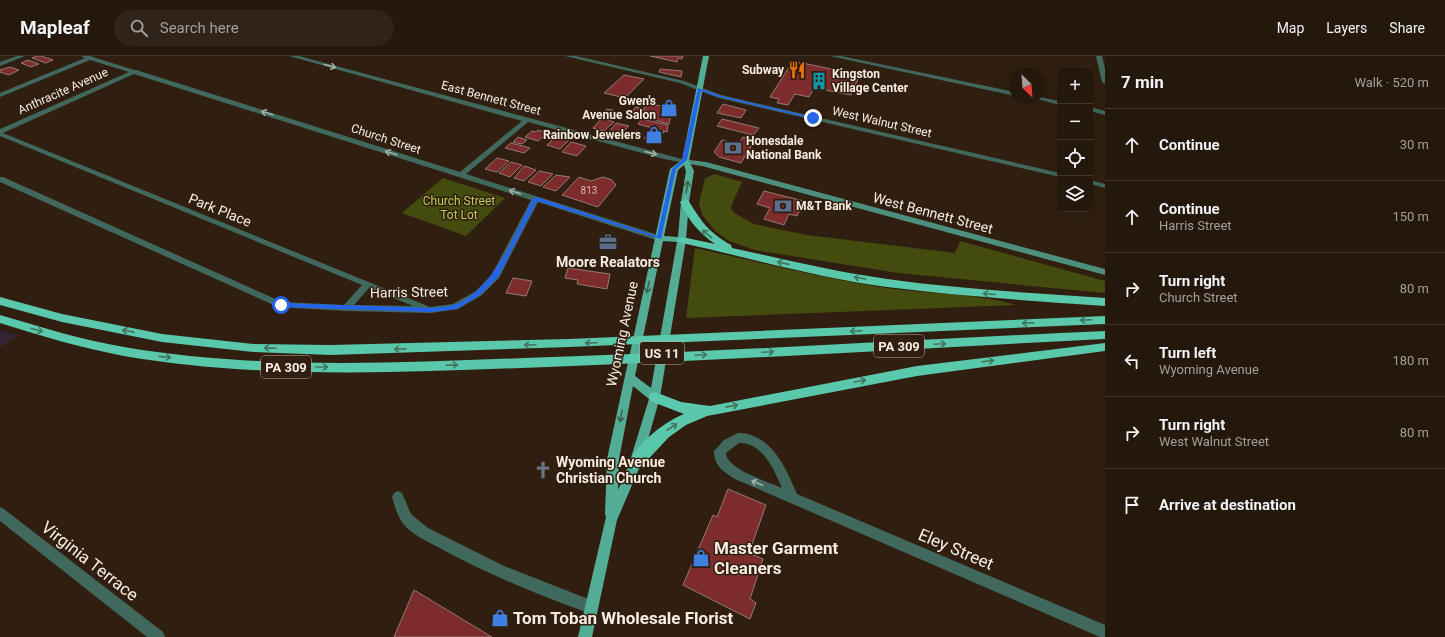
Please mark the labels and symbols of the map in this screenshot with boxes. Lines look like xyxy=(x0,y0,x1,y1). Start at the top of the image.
restaurant icon: Subway xyxy=(787,60,807,80)
one-way arrow xyxy=(323,63,336,70)
place label: Subway xyxy=(742,63,785,77)
street label: Anthracite Avenue xyxy=(16,65,110,117)
place label: Kingston Village Center xyxy=(832,67,909,95)
north arrow xyxy=(1009,68,1045,104)
building icon: Kingston Village Center xyxy=(809,71,829,91)
street label: East Bennett Street xyxy=(440,78,542,118)
place label: Gwen's Avenue Salon xyxy=(582,94,656,122)
shop icon: Gwen's Avenue Salon xyxy=(659,98,679,118)
street label: West Walnut Street xyxy=(831,104,933,140)
one-way arrow xyxy=(261,109,274,116)
route end xyxy=(804,109,822,127)
street label: Church Street xyxy=(349,121,423,157)
shop icon: Rainbow Jewelers xyxy=(644,125,664,145)
place label: Rainbow Jewelers xyxy=(543,128,641,142)
place label: Honesdale National Bank xyxy=(746,134,822,162)
bank icon: Honesdale National Bank xyxy=(723,138,743,158)
one-way arrow xyxy=(385,149,398,156)
one-way arrow xyxy=(644,150,657,157)
one-way arrow xyxy=(683,181,691,194)
house number: 813 xyxy=(581,185,597,196)
one-way arrow xyxy=(509,188,522,195)
street label: West Bennett Street xyxy=(871,189,995,237)
street label: Park Place xyxy=(186,190,254,230)
park label: Church Street Tot Lot xyxy=(423,194,495,222)
bank icon: M&T Bank xyxy=(773,196,793,216)
place label: M&T Bank xyxy=(796,199,852,213)
one-way arrow xyxy=(701,229,712,238)
office icon: Moore Realators xyxy=(598,232,618,252)
place label: Moore Realators xyxy=(556,254,660,270)
one-way arrow xyxy=(777,258,790,266)
one-way arrow xyxy=(854,274,867,282)
street label: Wyoming Avenue xyxy=(603,280,641,388)
one-way arrow xyxy=(644,280,652,293)
street label: Harris Street xyxy=(370,283,449,301)
one-way arrow xyxy=(983,290,996,298)
route start xyxy=(272,296,290,314)
one-way arrow xyxy=(1080,317,1093,324)
one-way arrow xyxy=(1022,319,1035,326)
one-way arrow xyxy=(31,327,44,334)
one-way arrow xyxy=(121,327,134,335)
one-way arrow xyxy=(850,327,863,334)
road number: PA 309 xyxy=(874,335,924,357)
one-way arrow xyxy=(585,339,598,346)
one-way arrow xyxy=(524,341,537,349)
one-way arrow xyxy=(933,341,946,348)
road number: US 11 xyxy=(640,342,684,364)
one-way arrow xyxy=(264,344,277,352)
one-way arrow xyxy=(394,345,407,353)
one-way arrow xyxy=(761,348,774,356)
one-way arrow xyxy=(694,352,707,359)
one-way arrow xyxy=(158,353,171,361)
road number: PA 309 xyxy=(261,356,311,378)
one-way arrow xyxy=(981,357,994,365)
one-way arrow xyxy=(445,361,458,369)
one-way arrow xyxy=(315,363,328,371)
one-way arrow xyxy=(853,377,866,385)
one-way arrow xyxy=(725,402,738,410)
one-way arrow xyxy=(617,409,625,422)
one-way arrow xyxy=(666,423,677,431)
place label: Wyoming Avenue Christian Church xyxy=(556,454,666,486)
church icon: Wyoming Avenue Christian Church xyxy=(533,460,553,480)
one-way arrow xyxy=(751,479,763,486)
street label: Virginia Terrace xyxy=(38,517,142,605)
street label: Eley Street xyxy=(915,524,997,574)
place label: Master Garment Cleaners xyxy=(714,538,838,578)
shop icon: Master Garment Cleaners xyxy=(691,548,711,568)
shop icon: Tom Toban Wholesale Florist xyxy=(490,608,510,628)
place label: Tom Toban Wholesale Florist xyxy=(513,608,734,628)

